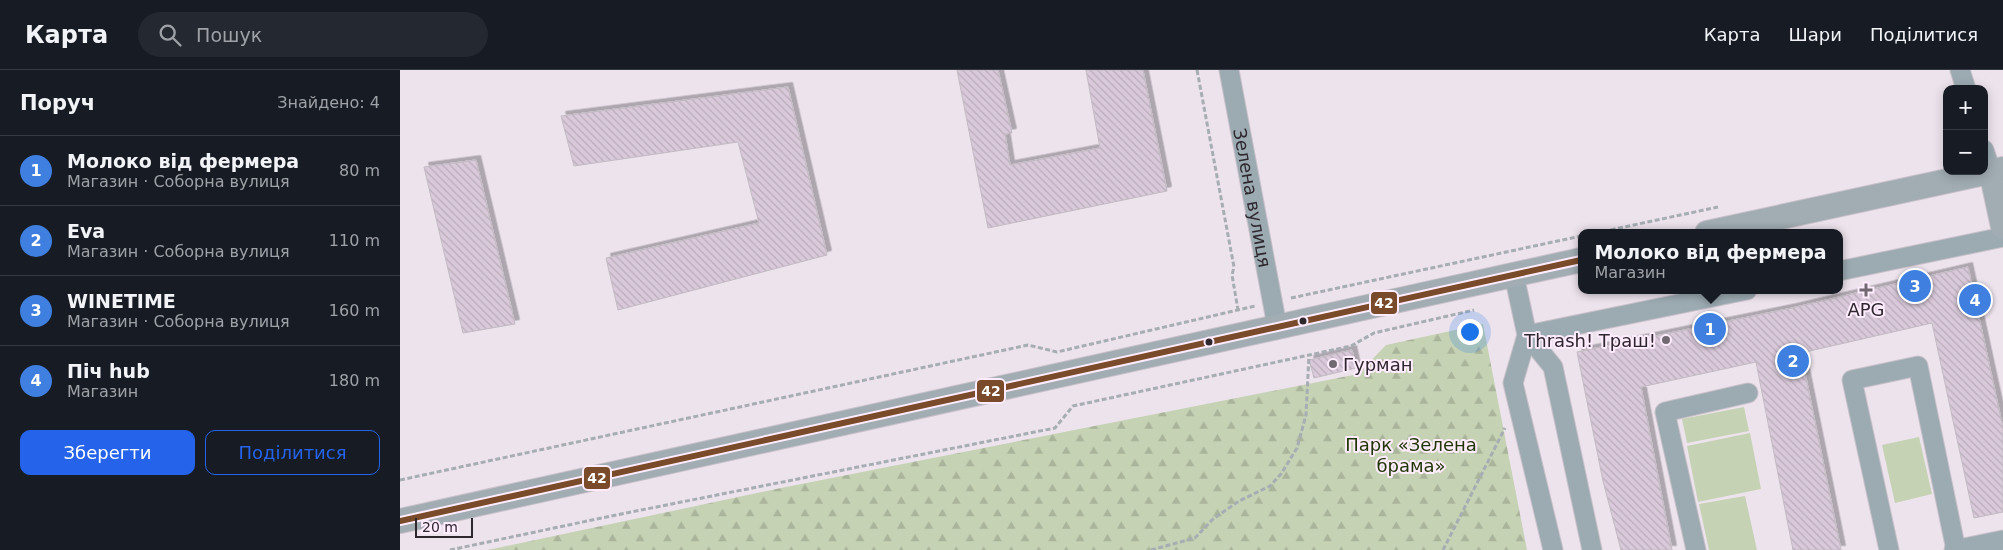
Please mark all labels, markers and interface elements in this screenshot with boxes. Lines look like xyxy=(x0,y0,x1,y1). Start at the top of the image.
search box xyxy=(138,12,488,57)
text: Карта xyxy=(25,21,108,49)
icon: search xyxy=(156,21,184,49)
text: Пошук xyxy=(196,24,262,46)
text: Карта xyxy=(1704,24,1760,45)
text: Шари xyxy=(1788,24,1842,45)
text: Поділитися xyxy=(1870,24,1978,45)
map controls xyxy=(1943,85,1988,175)
button: + xyxy=(1943,85,1988,130)
text: Поруч xyxy=(20,91,95,115)
text: Знайдено: 4 xyxy=(277,93,380,112)
street label: Зелена вулиця xyxy=(1230,126,1276,269)
button: − xyxy=(1943,130,1988,175)
text: Молоко від фермера xyxy=(67,150,299,172)
text: 1 xyxy=(30,161,42,180)
text: 80 m xyxy=(339,161,380,180)
text: Магазин · Соборна вулиця xyxy=(67,172,290,191)
text: Eva xyxy=(67,220,105,242)
popup xyxy=(1578,229,1843,294)
text: 2 xyxy=(30,231,42,250)
text: 110 m xyxy=(329,231,380,250)
text: Молоко від фермера xyxy=(1594,241,1827,263)
text: Магазин · Соборна вулиця xyxy=(67,242,290,261)
text: Магазин xyxy=(1594,263,1666,282)
pin: 3 xyxy=(1899,267,1931,305)
pin: 4 xyxy=(1959,281,1991,319)
marker: APG xyxy=(1860,284,1872,296)
text: WINETIME xyxy=(67,290,176,312)
line badge: 42 xyxy=(1370,291,1398,315)
text: 42 xyxy=(1374,295,1394,311)
place label: APG xyxy=(1847,299,1885,320)
text: 3 xyxy=(30,301,42,320)
text: 160 m xyxy=(329,301,380,320)
pin: 1 xyxy=(1694,310,1726,348)
text: Магазин · Соборна вулиця xyxy=(67,312,290,331)
unlabelled marker xyxy=(1298,316,1308,326)
your location xyxy=(1457,319,1483,345)
place label: Thrash! Траш! xyxy=(1523,330,1656,351)
marker: Thrash! Траш! xyxy=(1660,334,1672,346)
unlabelled marker xyxy=(1204,337,1214,347)
pin: 2 xyxy=(1777,342,1809,380)
place label: Гурман xyxy=(1343,354,1412,375)
marker: Гурман xyxy=(1327,358,1339,370)
text: Піч hub xyxy=(67,360,150,382)
text: 4 xyxy=(30,371,42,390)
text: 180 m xyxy=(329,371,380,390)
line badge: 42 xyxy=(976,379,1005,403)
text: Магазин xyxy=(67,382,138,401)
text: 42 xyxy=(981,383,1001,399)
button: Зберегти xyxy=(20,430,195,475)
button: Поділитися xyxy=(205,430,380,475)
park label: Парк «Зелена брама» xyxy=(1345,434,1477,476)
line badge: 42 xyxy=(583,466,611,490)
text: 42 xyxy=(587,470,607,486)
scale bar xyxy=(415,515,472,538)
text: 20 m xyxy=(422,519,458,535)

